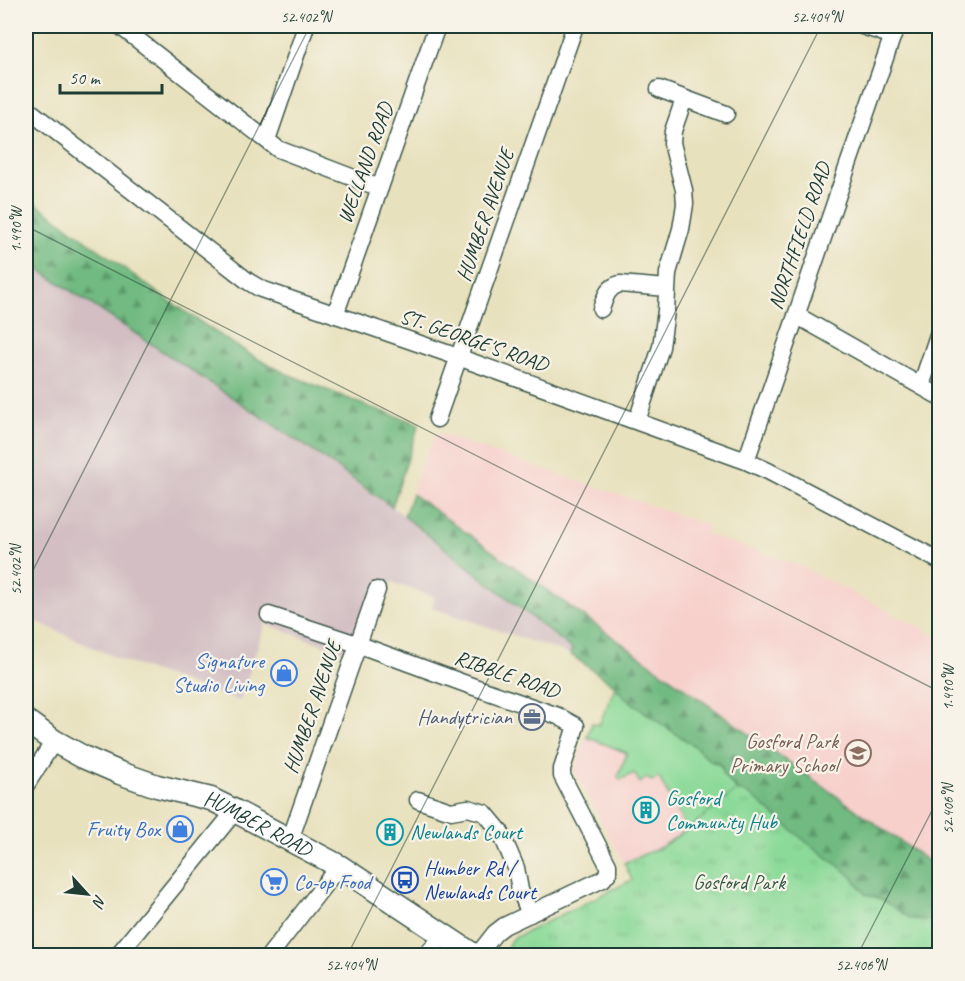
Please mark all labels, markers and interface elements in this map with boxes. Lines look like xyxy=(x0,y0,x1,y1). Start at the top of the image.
text: 52.402°N xyxy=(281,8,334,27)
text: 52.404°N xyxy=(792,8,845,27)
scale bar xyxy=(60,57,162,95)
text: 50 m xyxy=(69,67,102,89)
street label: WELLAND ROAD xyxy=(331,97,399,227)
street label: HUMBER AVENUE xyxy=(450,143,521,285)
street label: NORTHFIELD ROAD xyxy=(762,157,837,313)
text: 1.490°W xyxy=(7,204,26,253)
street label: ST. GEORGE'S ROAD xyxy=(397,303,553,378)
text: 52.402°N xyxy=(7,542,26,595)
street label: HUMBER AVENUE xyxy=(277,635,348,777)
street label: RIBBLE ROAD xyxy=(451,644,565,705)
place label: Signature Studio Living xyxy=(173,648,266,698)
shop icon: Signature Studio Living xyxy=(269,658,299,688)
text: 1.490°W xyxy=(939,662,958,711)
office icon: Handytrician xyxy=(517,702,547,732)
place label: Handytrician xyxy=(417,704,513,730)
place label: Gosford Park Primary School xyxy=(730,728,841,778)
school or university icon: Gosford Park Primary School xyxy=(843,738,873,768)
text: 52.406°N xyxy=(939,781,958,834)
street label: HUMBER ROAD xyxy=(201,785,318,863)
place label: Gosford Community Hub xyxy=(666,785,779,835)
building icon: Gosford Community Hub xyxy=(631,795,661,825)
shop icon: Fruity Box xyxy=(165,814,195,844)
place label: Fruity Box xyxy=(87,816,162,842)
building icon: Newlands Court xyxy=(375,817,405,847)
place label: Newlands Court xyxy=(410,819,524,845)
place label: Humber Rd / Newlands Court xyxy=(424,855,538,905)
north arrow xyxy=(57,864,117,924)
bus stop icon: Humber Rd / Newlands Court xyxy=(390,865,420,895)
supermarket icon: Co-op Food xyxy=(259,867,289,897)
place label: Co-op Food xyxy=(294,869,375,895)
park label: Gosford Park xyxy=(693,869,786,895)
text: N xyxy=(87,891,111,912)
text: 52.404°N xyxy=(326,956,379,975)
text: 52.406°N xyxy=(836,956,889,975)

